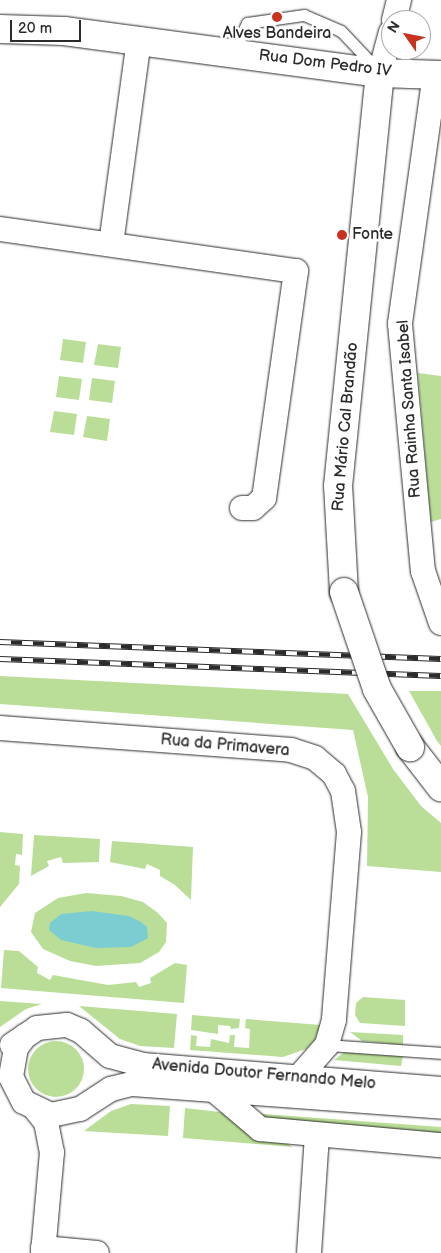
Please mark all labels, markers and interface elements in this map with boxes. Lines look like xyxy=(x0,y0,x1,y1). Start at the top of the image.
scale bar xyxy=(12,10,84,42)
north arrow xyxy=(381,10,431,60)
marker: Alves Bandeira xyxy=(271,11,283,23)
text: N xyxy=(384,18,404,36)
text: 20 m xyxy=(18,19,52,38)
place label: Alves Bandeira xyxy=(223,24,331,44)
street label: Rua Dom Pedro IV xyxy=(258,46,392,82)
place label: Fonte xyxy=(352,225,393,245)
marker: Fonte xyxy=(336,229,348,241)
street label: Rua Rainha Santa Isabel xyxy=(394,319,426,499)
street label: Rua Mário Cal Brandão xyxy=(329,342,363,512)
street label: Rua da Primavera xyxy=(160,731,290,761)
street label: Avenida Doutor Fernando Melo xyxy=(151,1056,377,1094)

